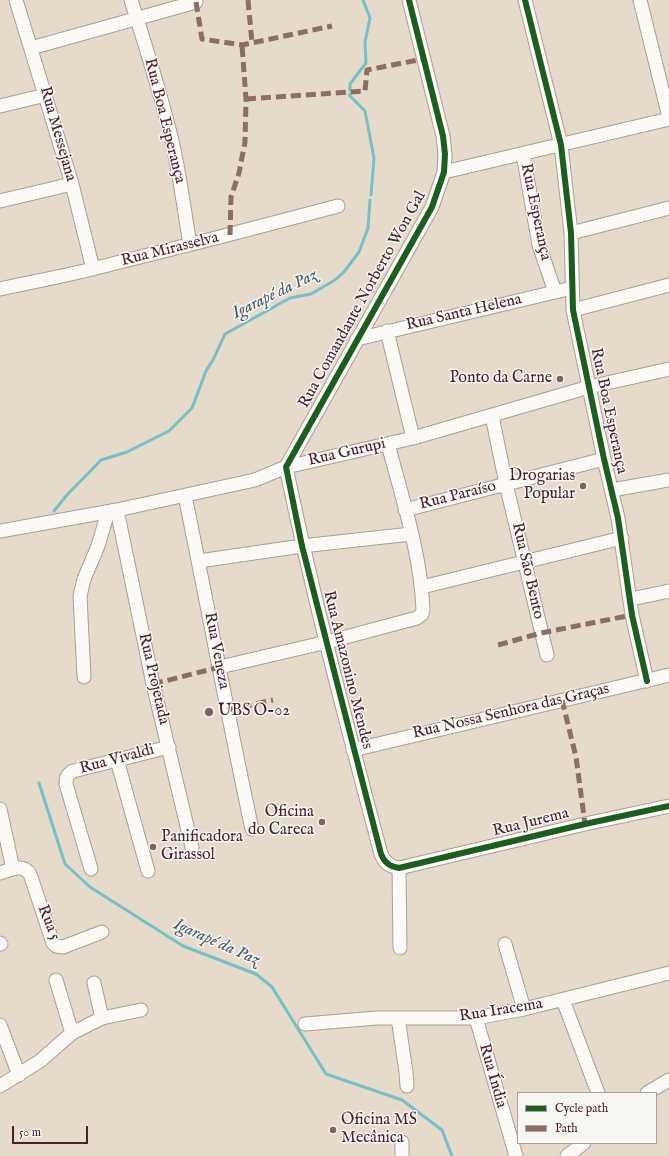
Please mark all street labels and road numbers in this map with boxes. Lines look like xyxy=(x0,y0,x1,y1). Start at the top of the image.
street label: Rua Boa Esperança xyxy=(139,56,189,186)
street label: Rua Messejana xyxy=(34,84,80,184)
street label: Rua Esperança xyxy=(515,162,555,262)
street label: Rua Comandante Norberto Won Gal xyxy=(295,188,431,412)
street label: Rua Mirasselva xyxy=(119,229,221,271)
street label: Rua Santa Helena xyxy=(404,290,524,336)
street label: Rua Boa Esperança xyxy=(585,346,631,476)
street label: Rua Gurupi xyxy=(306,435,388,471)
street label: Rua Paraíso xyxy=(418,477,498,515)
street label: Rua São Bento xyxy=(507,521,547,621)
street label: Rua Amazonino Mendes xyxy=(318,589,376,751)
street label: Rua Veneza xyxy=(199,611,233,691)
street label: Rua Projetada xyxy=(133,631,173,727)
street label: Rua Nossa Senhora das Graças xyxy=(411,680,611,744)
street label: Rua Vivaldi xyxy=(78,741,156,779)
street label: Rua Jurema xyxy=(491,804,571,842)
street label: Rua 5 xyxy=(32,902,64,944)
street label: Rua Iracema xyxy=(458,995,544,1027)
street label: Rua Índia xyxy=(474,1042,510,1110)

